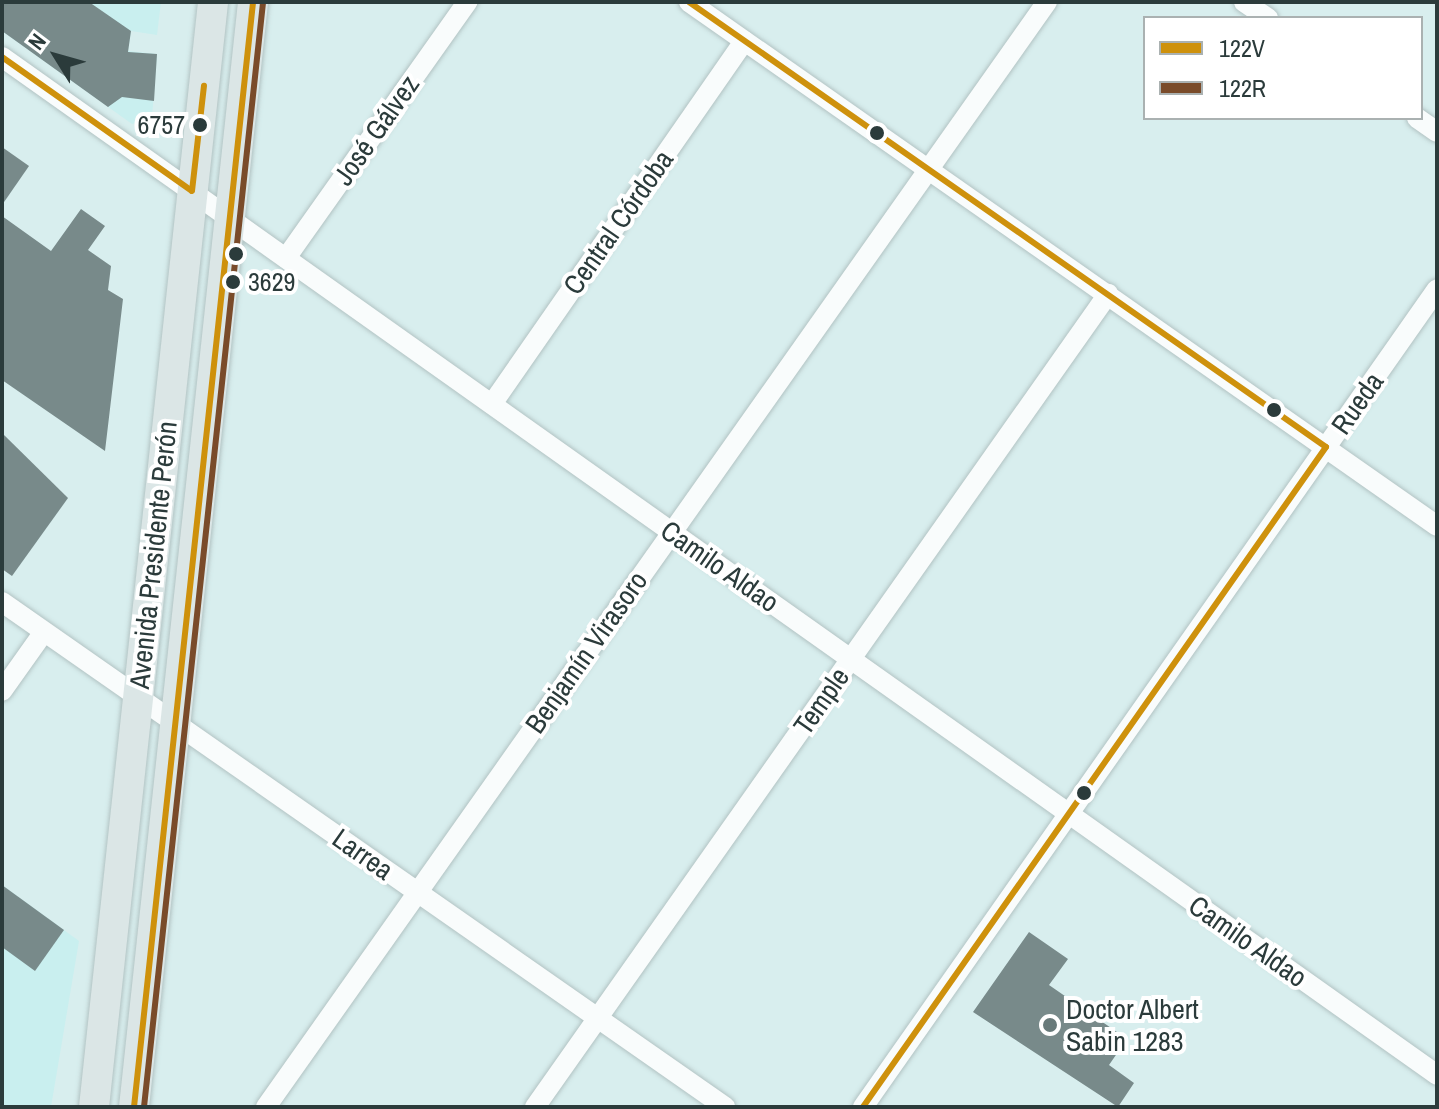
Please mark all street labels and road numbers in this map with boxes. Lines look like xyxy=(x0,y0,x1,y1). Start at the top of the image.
street label: José Gálvez xyxy=(326,69,426,191)
street label: Central Córdoba xyxy=(556,143,680,301)
street label: Rueda xyxy=(1324,366,1390,440)
street label: Avenida Presidente Perón xyxy=(122,420,184,690)
street label: Camilo Aldao xyxy=(654,513,786,619)
street label: Benjamín Virasoro xyxy=(518,565,654,739)
street label: Temple xyxy=(786,661,856,741)
street label: Larrea xyxy=(326,821,400,887)
street label: Camilo Aldao xyxy=(1182,888,1314,994)

